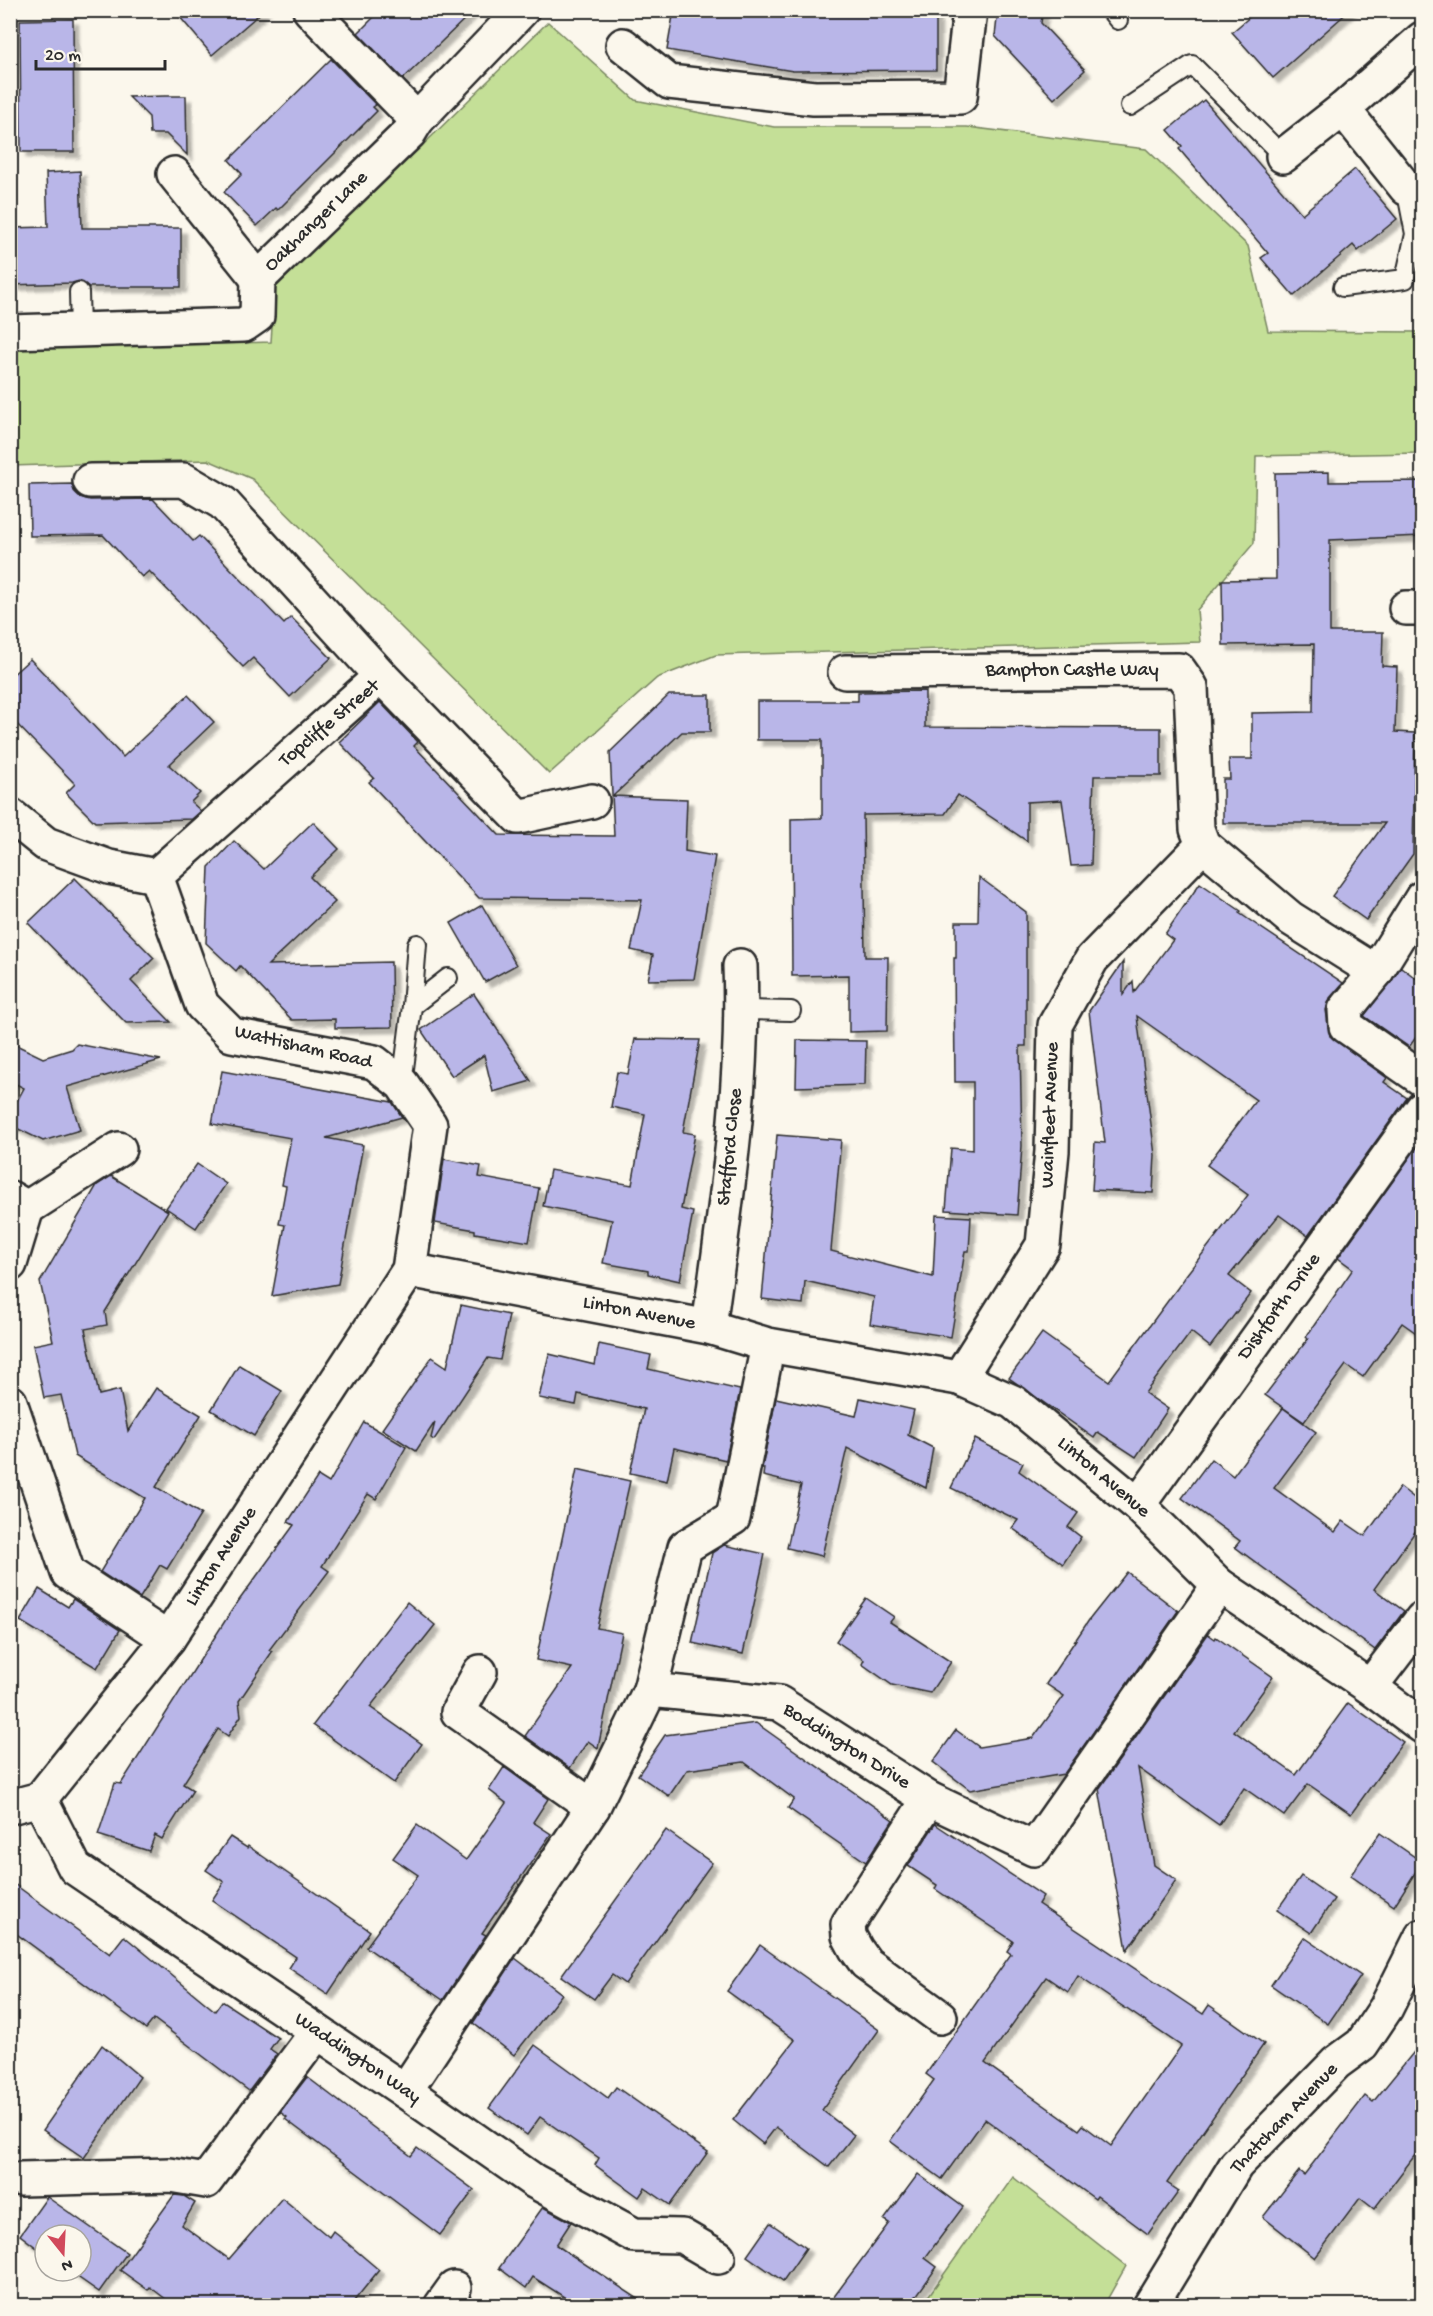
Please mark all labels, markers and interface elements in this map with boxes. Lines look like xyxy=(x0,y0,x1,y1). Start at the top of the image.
scale bar xyxy=(36,33,165,71)
text: 20 m xyxy=(45,46,81,67)
street label: Oakhanger Lane xyxy=(260,166,374,277)
street label: Bampton Castle Way xyxy=(984,660,1159,683)
street label: Topcliffe Street xyxy=(274,674,386,773)
street label: Wattisham Road xyxy=(232,1021,376,1076)
street label: Wainfleet Avenue xyxy=(1037,1041,1065,1188)
street label: Stafford Close xyxy=(713,1086,749,1207)
street label: Dishforth Drive xyxy=(1232,1249,1327,1366)
street label: Linton Avenue xyxy=(581,1292,698,1336)
street label: Linton Avenue xyxy=(1052,1433,1155,1524)
street label: Linton Avenue xyxy=(181,1502,263,1611)
street label: Boddington Drive xyxy=(777,1698,914,1796)
street label: Waddington Way xyxy=(289,2008,425,2110)
street label: Thatcham Avenue xyxy=(1226,2058,1344,2180)
north arrow xyxy=(33,2223,93,2283)
text: N xyxy=(58,2253,74,2275)

